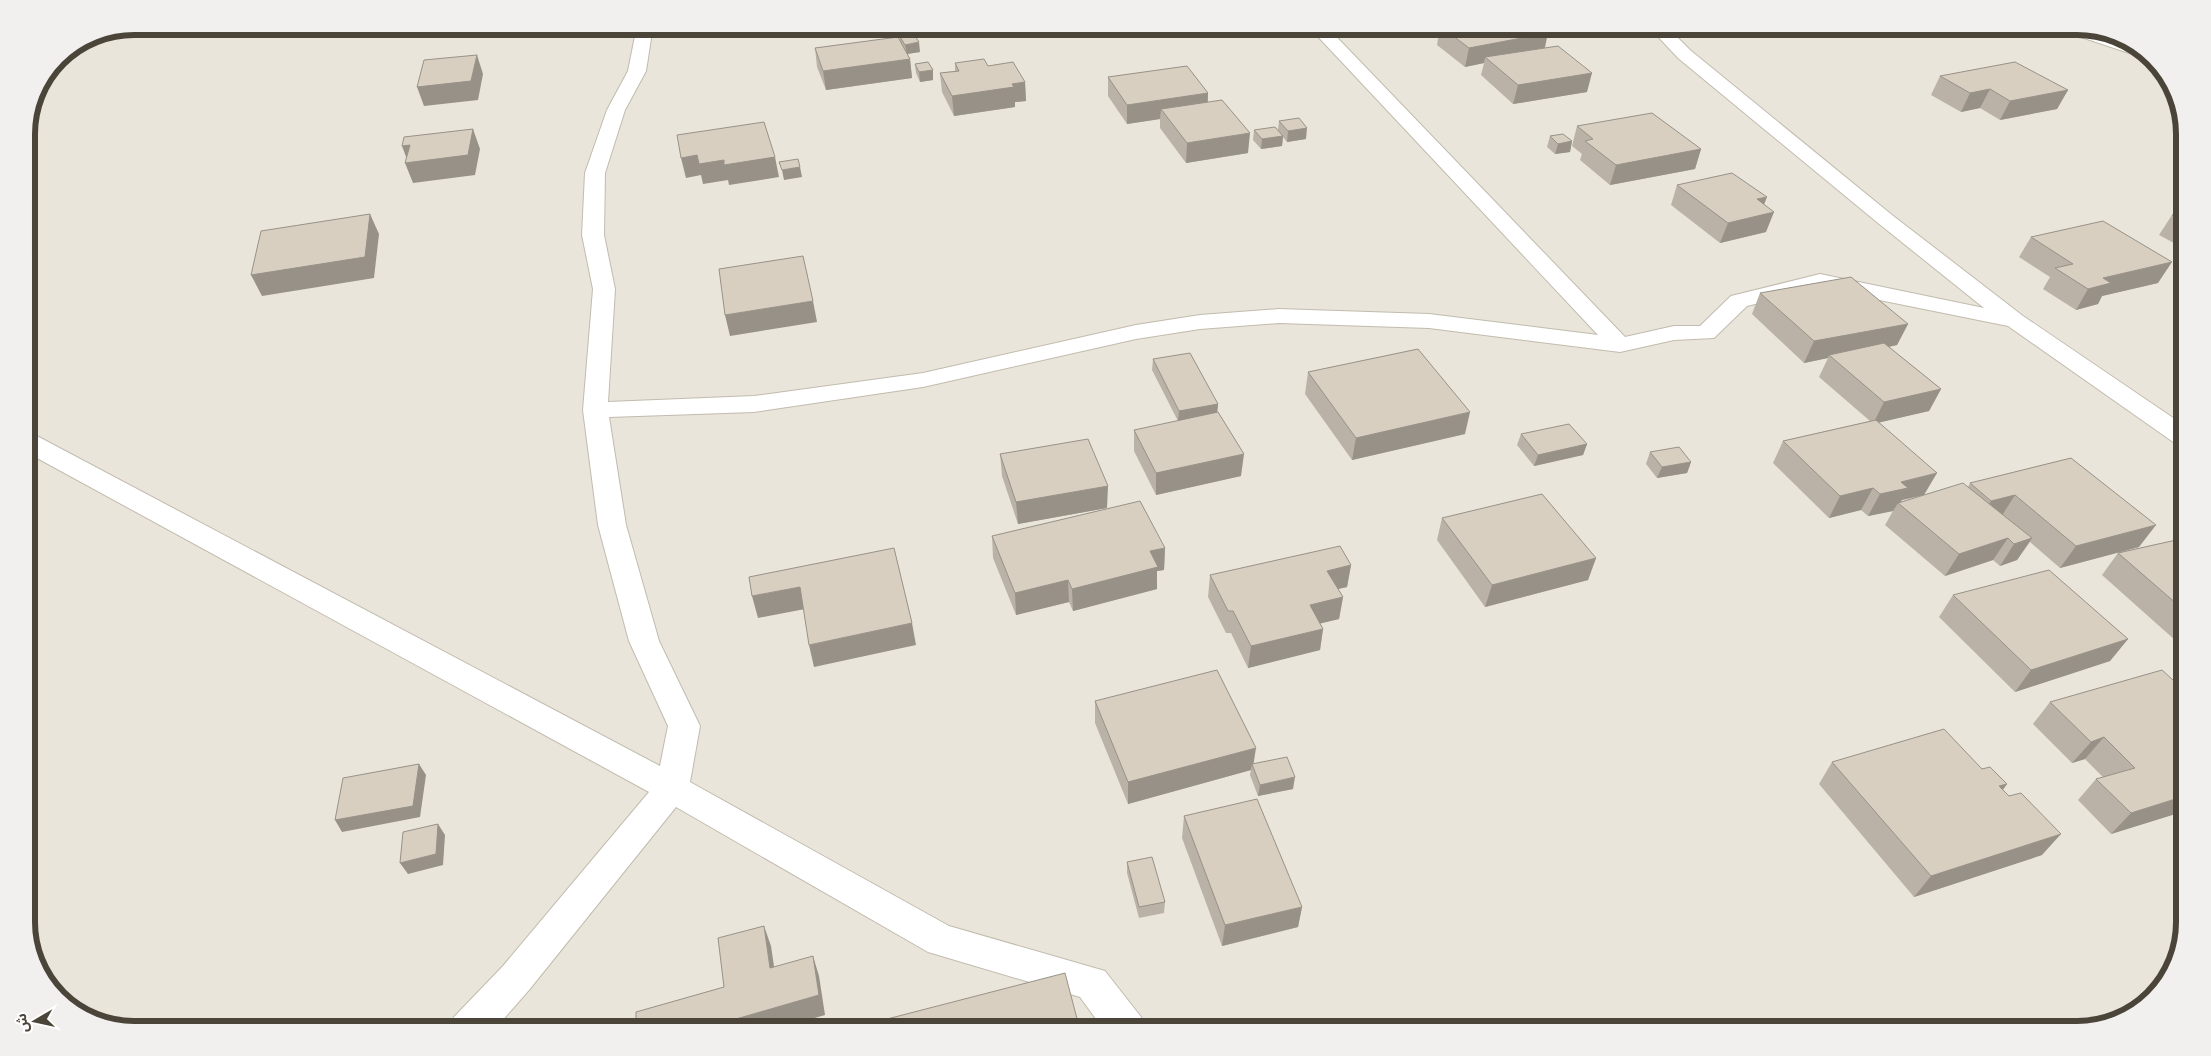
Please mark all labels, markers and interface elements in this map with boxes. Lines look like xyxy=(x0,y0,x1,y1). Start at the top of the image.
north arrow xyxy=(10,996,60,1046)
text: ش xyxy=(13,1012,32,1034)

